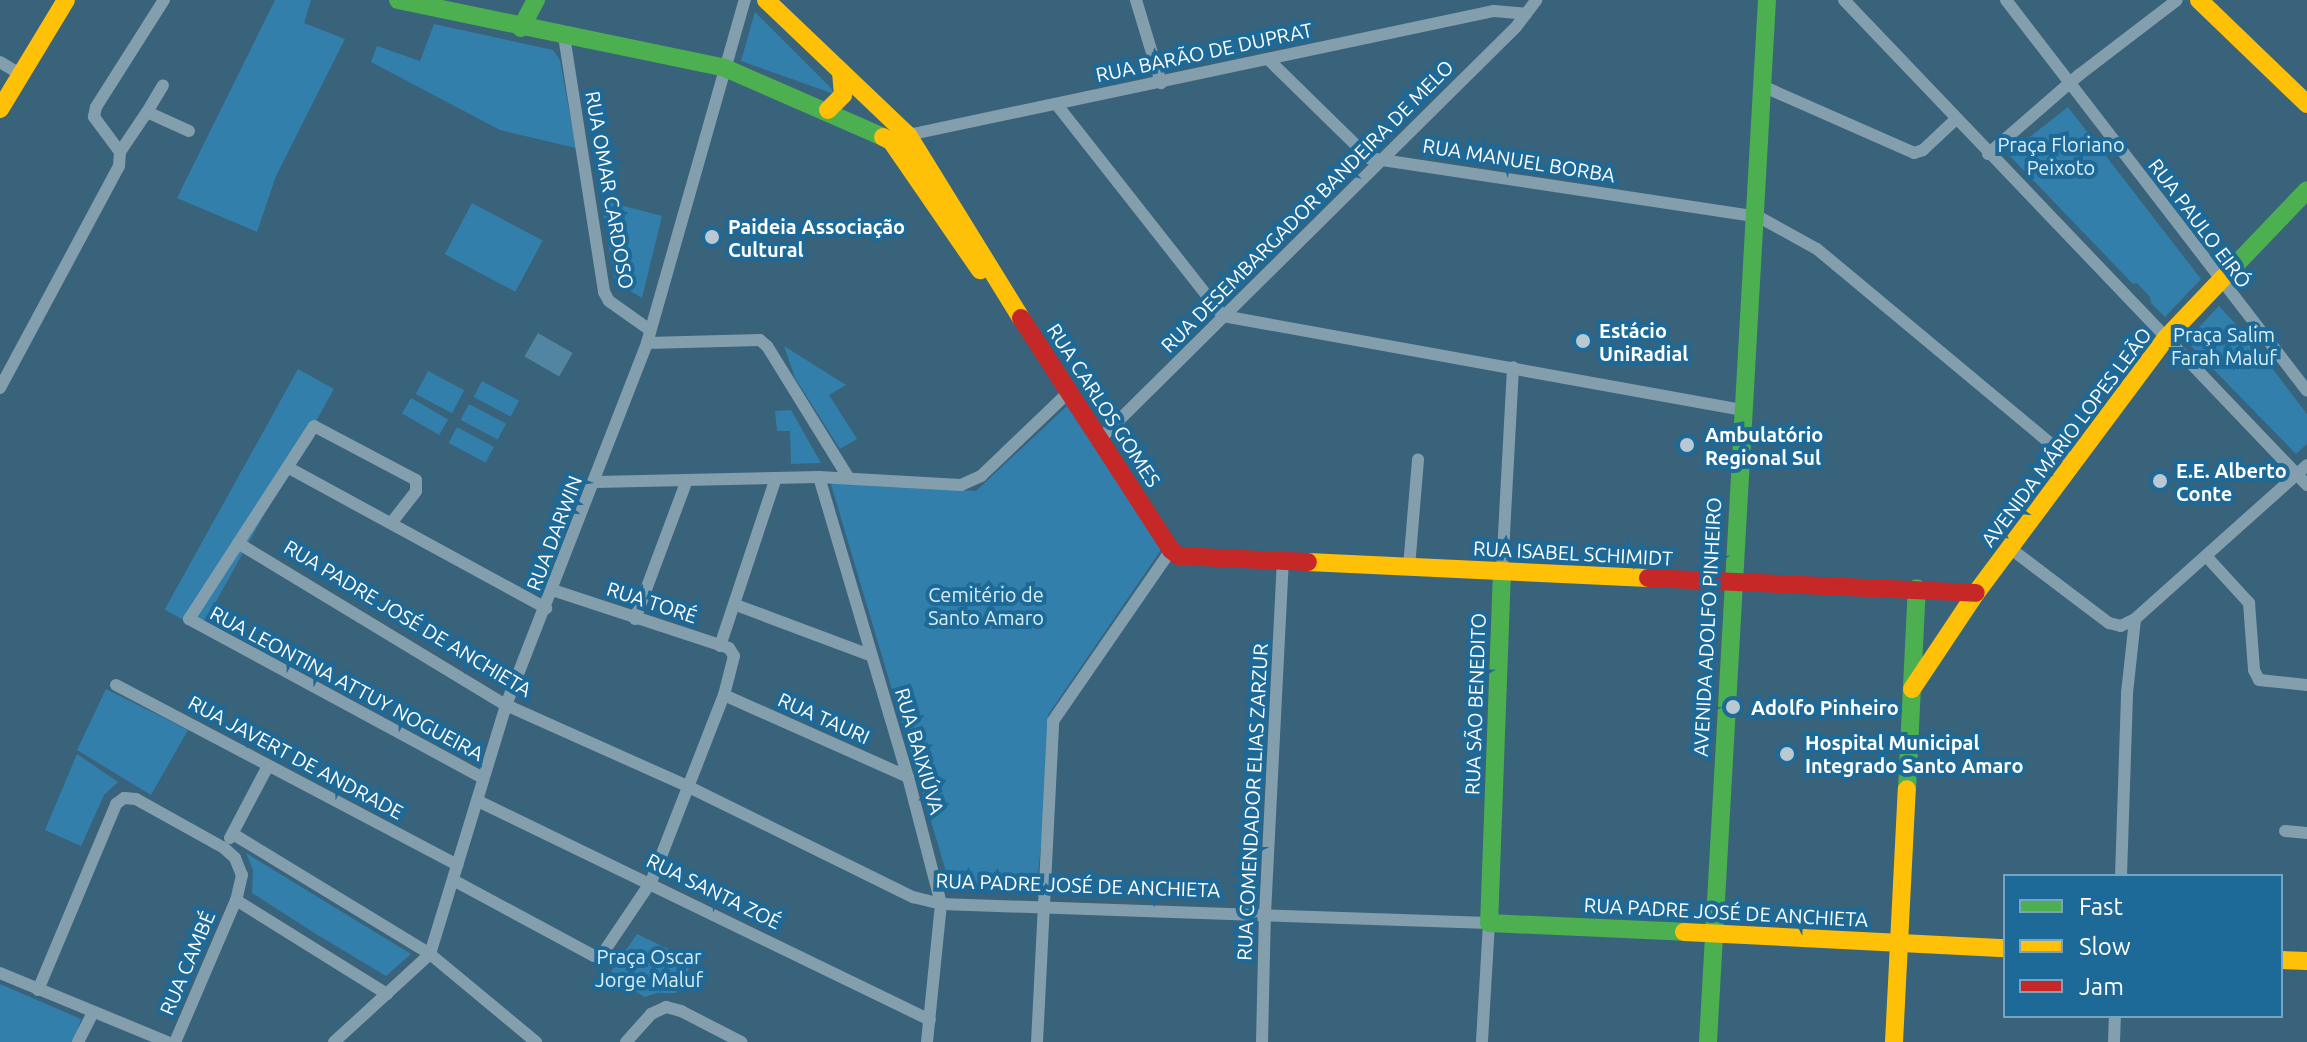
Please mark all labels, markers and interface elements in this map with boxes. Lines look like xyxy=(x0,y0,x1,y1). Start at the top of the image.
street label: RUA BARÃO DE DUPRAT xyxy=(1093,17,1315,87)
street label: RUA DESEMBARGADOR BANDEIRA DE MELO xyxy=(1156,55,1458,357)
street label: RUA OMAR CARDOSO xyxy=(581,89,639,291)
street label: RUA MANUEL BORBA xyxy=(1421,133,1617,187)
park label: Praça Floriano Peixoto xyxy=(1997,133,2125,180)
street label: RUA PAULO EIRÓ xyxy=(2144,154,2256,292)
place label: Paideia Associação Cultural xyxy=(728,214,905,261)
marker: Paideia Associação Cultural xyxy=(703,228,721,246)
place label: Estácio UniRadial xyxy=(1599,318,1688,365)
street label: RUA CARLOS GOMES xyxy=(1042,319,1166,491)
street label: AVENIDA MÁRIO LOPES LEÃO xyxy=(1976,323,2156,551)
park label: Praça Salim Farah Maluf xyxy=(2171,323,2277,370)
marker: Estácio UniRadial xyxy=(1574,332,1592,350)
place label: Ambulatório Regional Sul xyxy=(1705,422,1823,469)
marker: Ambulatório Regional Sul xyxy=(1676,434,1698,456)
place label: E.E. Alberto Conte xyxy=(2176,458,2287,505)
street label: RUA DARWIN xyxy=(521,472,587,594)
marker: E.E. Alberto Conte xyxy=(2151,472,2169,490)
street label: AVENIDA ADOLFO PINHEIRO xyxy=(1688,497,1726,757)
street label: RUA PADRE JOSÉ DE ANCHIETA xyxy=(280,534,536,702)
street label: RUA ISABEL SCHIMIDT xyxy=(1472,536,1674,570)
street label: RUA TORÉ xyxy=(604,576,700,628)
park label: Cemitério de Santo Amaro xyxy=(928,582,1044,629)
street label: RUA LEONTINA ATTUY NOGUEIRA xyxy=(206,601,488,765)
street label: RUA SÃO BENEDITO xyxy=(1460,613,1490,795)
street label: RUA COMENDADOR ELIAS ZARZUR xyxy=(1232,643,1272,961)
street label: RUA BAIXIÚVA xyxy=(891,685,949,817)
street label: RUA TAURI xyxy=(774,687,874,749)
street label: RUA JAVERT DE ANDRADE xyxy=(184,690,408,824)
place label: Adolfo Pinheiro xyxy=(1751,695,1899,719)
marker: Adolfo Pinheiro xyxy=(1722,696,1744,718)
place label: Hospital Municipal Integrado Santo Amaro xyxy=(1805,730,2023,777)
marker: Hospital Municipal Integrado Santo Amaro xyxy=(1776,743,1798,765)
street label: RUA SANTA ZOÉ xyxy=(643,848,785,934)
street label: RUA PADRE JOSÉ DE ANCHIETA xyxy=(935,868,1221,902)
legend xyxy=(2003,874,2283,1018)
street label: RUA PADRE JOSÉ DE ANCHIETA xyxy=(1583,893,1869,931)
text: Fast xyxy=(2079,893,2123,920)
street label: RUA CAMBÉ xyxy=(154,907,220,1019)
text: Slow xyxy=(2079,933,2131,960)
park label: Praça Oscar Jorge Maluf xyxy=(595,945,703,992)
text: Jam xyxy=(2079,973,2124,1000)

